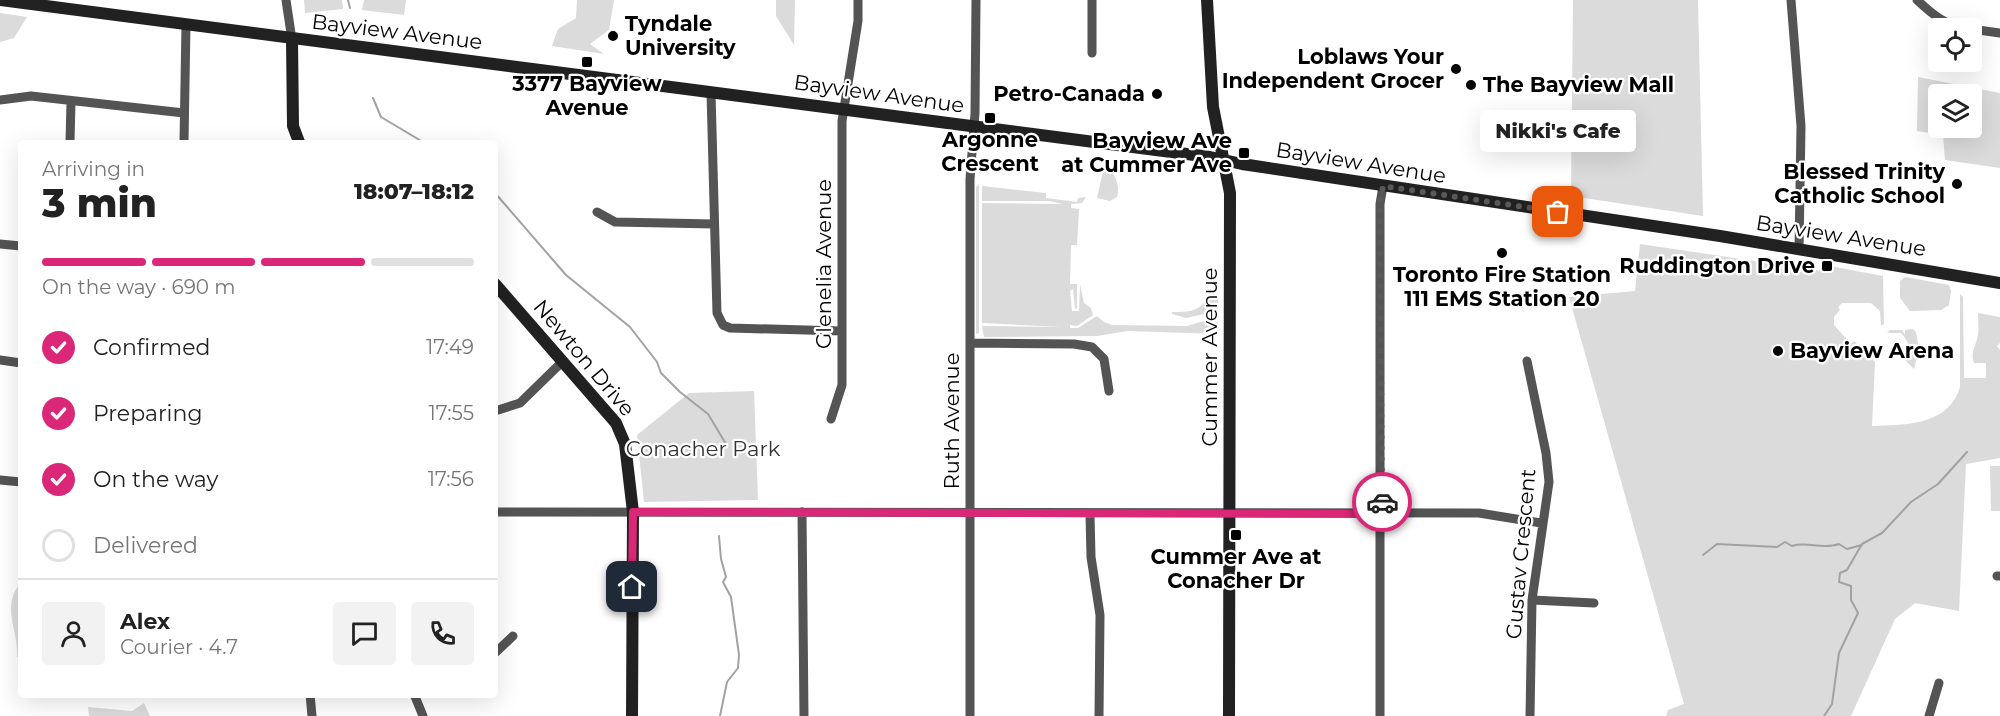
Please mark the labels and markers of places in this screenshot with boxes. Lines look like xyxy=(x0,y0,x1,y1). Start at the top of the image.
place label: Tyndale University xyxy=(625,11,736,60)
marker: Tyndale University xyxy=(606,29,620,43)
place label: Loblaws Your Independent Grocer xyxy=(1222,44,1444,93)
marker: 3377 Bayview Avenue xyxy=(580,55,594,69)
marker: Loblaws Your Independent Grocer xyxy=(1449,62,1463,76)
place label: 3377 Bayview Avenue xyxy=(511,71,662,120)
place label: The Bayview Mall xyxy=(1483,72,1674,97)
marker: The Bayview Mall xyxy=(1464,78,1478,92)
place label: Petro-Canada xyxy=(993,81,1145,106)
marker: Petro-Canada xyxy=(1150,87,1164,101)
callout: Nikki's Cafe xyxy=(1480,110,1636,152)
marker: Argonne Crescent xyxy=(983,111,997,125)
place label: Argonne Crescent xyxy=(941,127,1039,176)
place label: Bayview Ave at Cummer Ave xyxy=(1061,128,1232,177)
marker: Bayview Ave at Cummer Ave xyxy=(1237,146,1251,160)
place label: Blessed Trinity Catholic School xyxy=(1774,159,1945,208)
marker: Blessed Trinity Catholic School xyxy=(1950,177,1964,191)
pin xyxy=(1532,186,1583,237)
marker: Toronto Fire Station 111 EMS Station 20 xyxy=(1495,246,1509,260)
place label: Ruddington Drive xyxy=(1619,253,1815,278)
marker: Ruddington Drive xyxy=(1820,259,1834,273)
place label: Toronto Fire Station 111 EMS Station 20 xyxy=(1393,262,1611,311)
place label: Bayview Arena xyxy=(1790,338,1954,363)
marker: Bayview Arena xyxy=(1771,344,1785,358)
marker: Cummer Ave at Conacher Dr xyxy=(1229,528,1243,542)
place label: Cummer Ave at Conacher Dr xyxy=(1151,544,1321,593)
pin xyxy=(606,561,657,612)

